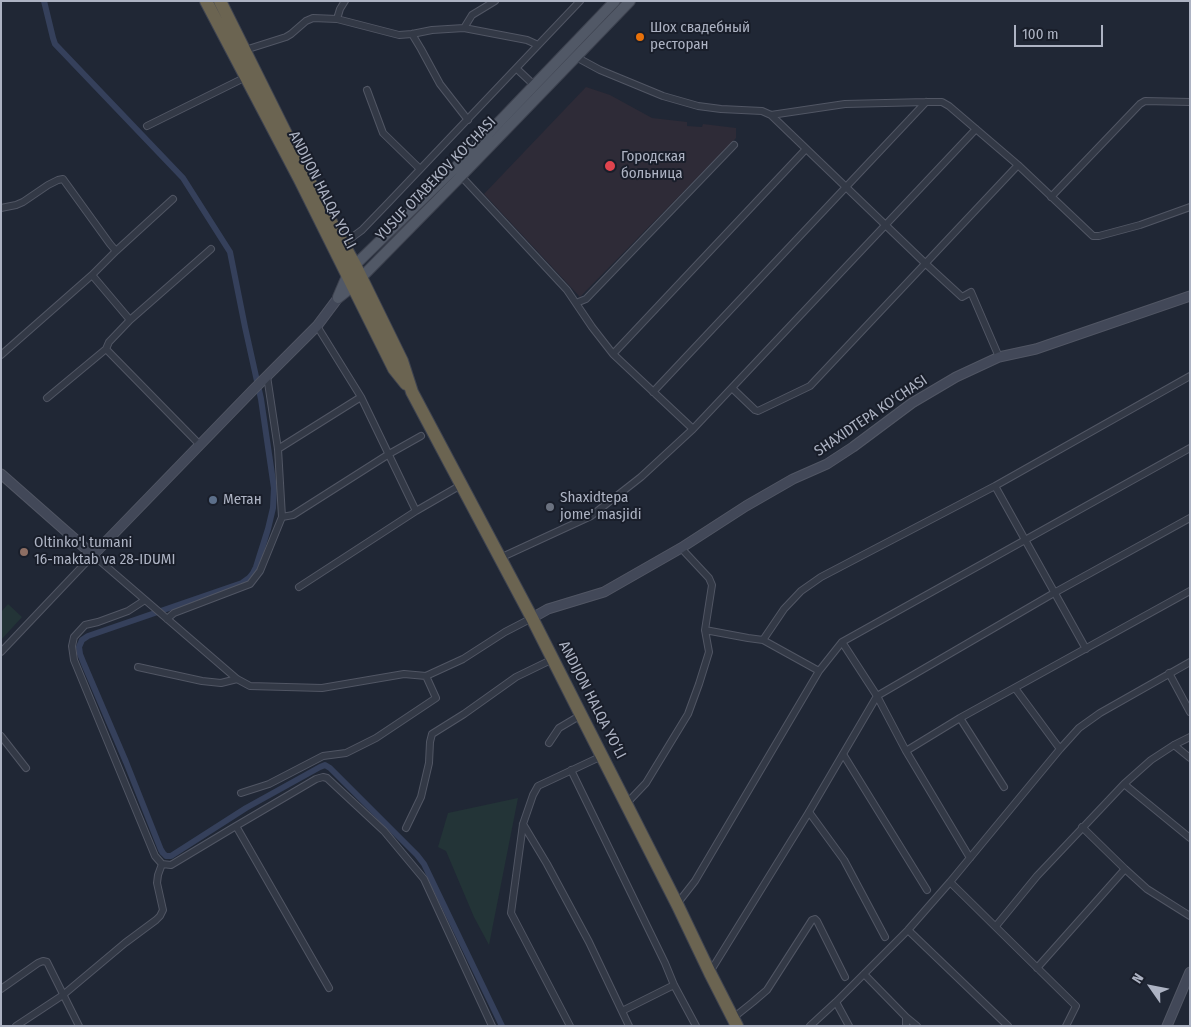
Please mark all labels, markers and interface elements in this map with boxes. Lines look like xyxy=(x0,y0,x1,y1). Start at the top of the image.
scale bar xyxy=(1016,15,1105,47)
place label: Шох свадебный ресторан xyxy=(650,19,750,54)
text: 100 m xyxy=(1022,25,1059,43)
marker: Шох свадебный ресторан xyxy=(634,31,646,43)
street label: YUSUF OTABEKOV KO'CHASI xyxy=(372,113,500,245)
street label: ANDIJON HALQA YO‘LI xyxy=(285,128,359,252)
place label: Городская больница xyxy=(621,148,686,183)
marker: Городская больница xyxy=(603,159,617,173)
street label: SHAXIDTEPA KO'CHASI xyxy=(811,372,931,460)
place label: Shaxidtepa jome' masjidi xyxy=(560,489,642,524)
place label: Метан xyxy=(223,491,262,509)
marker: Метан xyxy=(207,494,219,506)
marker: Shaxidtepa jome' masjidi xyxy=(544,501,556,513)
place label: Oltinko'l tumani 16-maktab va 28-IDUMI xyxy=(34,534,175,569)
marker: Oltinko'l tumani 16-maktab va 28-IDUMI xyxy=(18,546,30,558)
street label: ANDIJON HALQA YO‘LI xyxy=(555,638,629,762)
north arrow xyxy=(1126,962,1176,1012)
text: N xyxy=(1129,970,1147,987)

